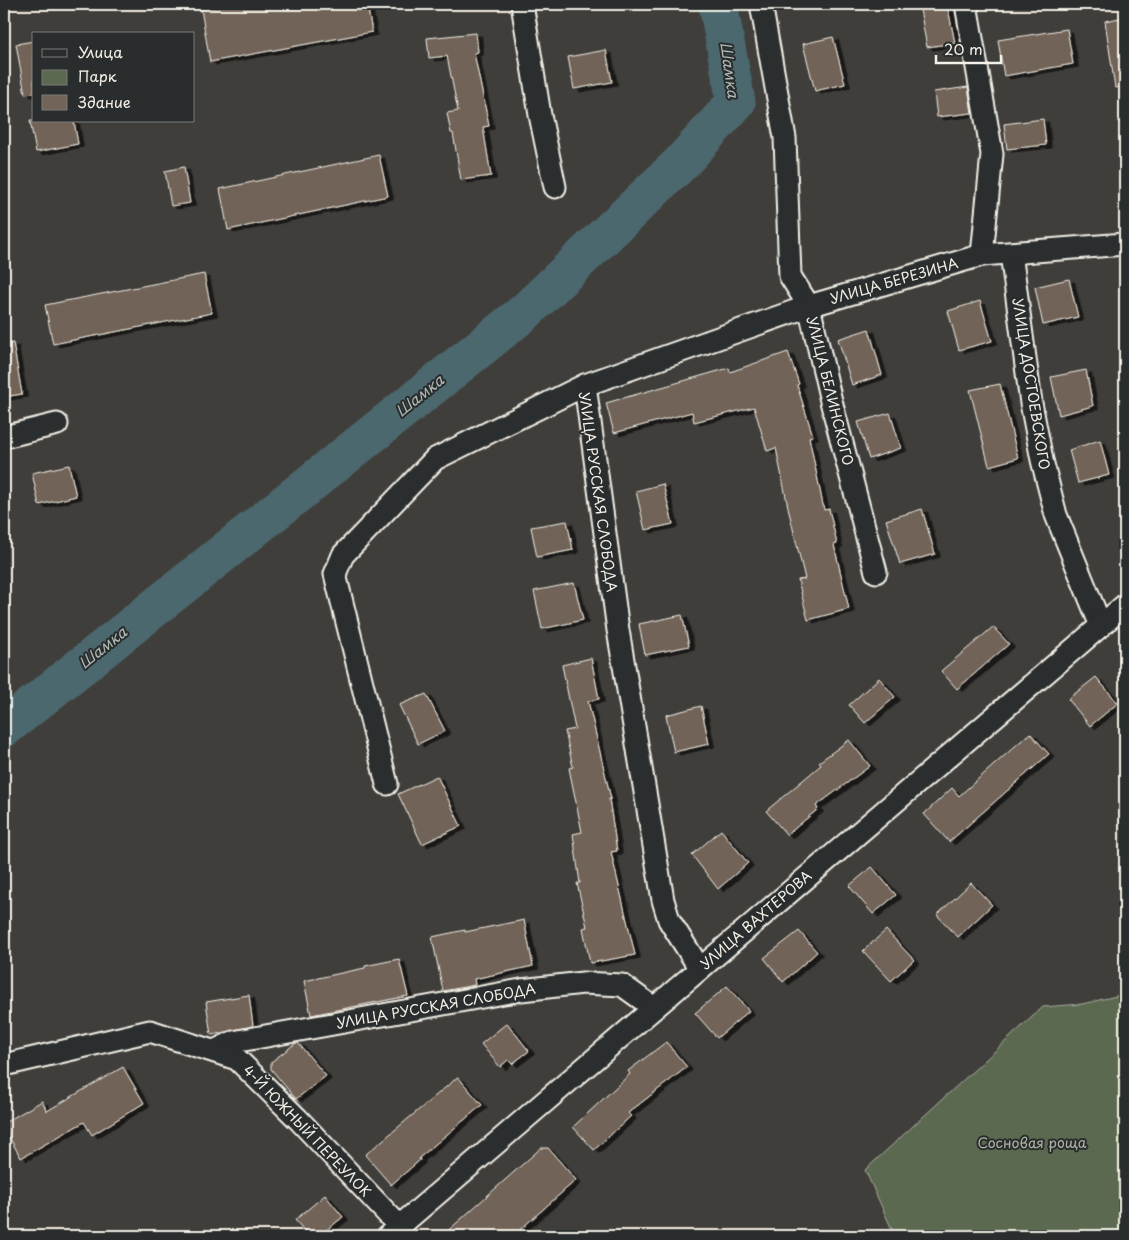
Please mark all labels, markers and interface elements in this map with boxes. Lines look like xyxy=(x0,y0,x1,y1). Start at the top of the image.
legend xyxy=(32,32,195,122)
scale bar xyxy=(936,32,1002,64)
text: 20 m xyxy=(944,37,983,60)
text: Улица xyxy=(78,40,123,63)
water label: Шамка xyxy=(715,40,746,100)
text: Парк xyxy=(78,64,117,87)
text: Здание xyxy=(78,90,131,113)
street label: УЛИЦА БЕРЕЗИНА xyxy=(827,252,961,309)
street label: УЛИЦА ДОСТОЕВСКОГО xyxy=(1008,297,1055,471)
street label: УЛИЦА БЕЛИНСКОГО xyxy=(802,314,859,468)
water label: Шамка xyxy=(390,368,449,421)
street label: УЛИЦА РУССКАЯ СЛОБОДА xyxy=(574,390,623,594)
water label: Шамка xyxy=(73,620,132,673)
street label: УЛИЦА ВАХТЕРОВА xyxy=(695,865,816,974)
street label: УЛИЦА РУССКАЯ СЛОБОДА xyxy=(335,978,537,1033)
street label: 4-Й ЮЖНЫЙ ПЕРЕУЛОК xyxy=(239,1060,376,1201)
park label: Сосновая роща xyxy=(978,1132,1087,1153)

